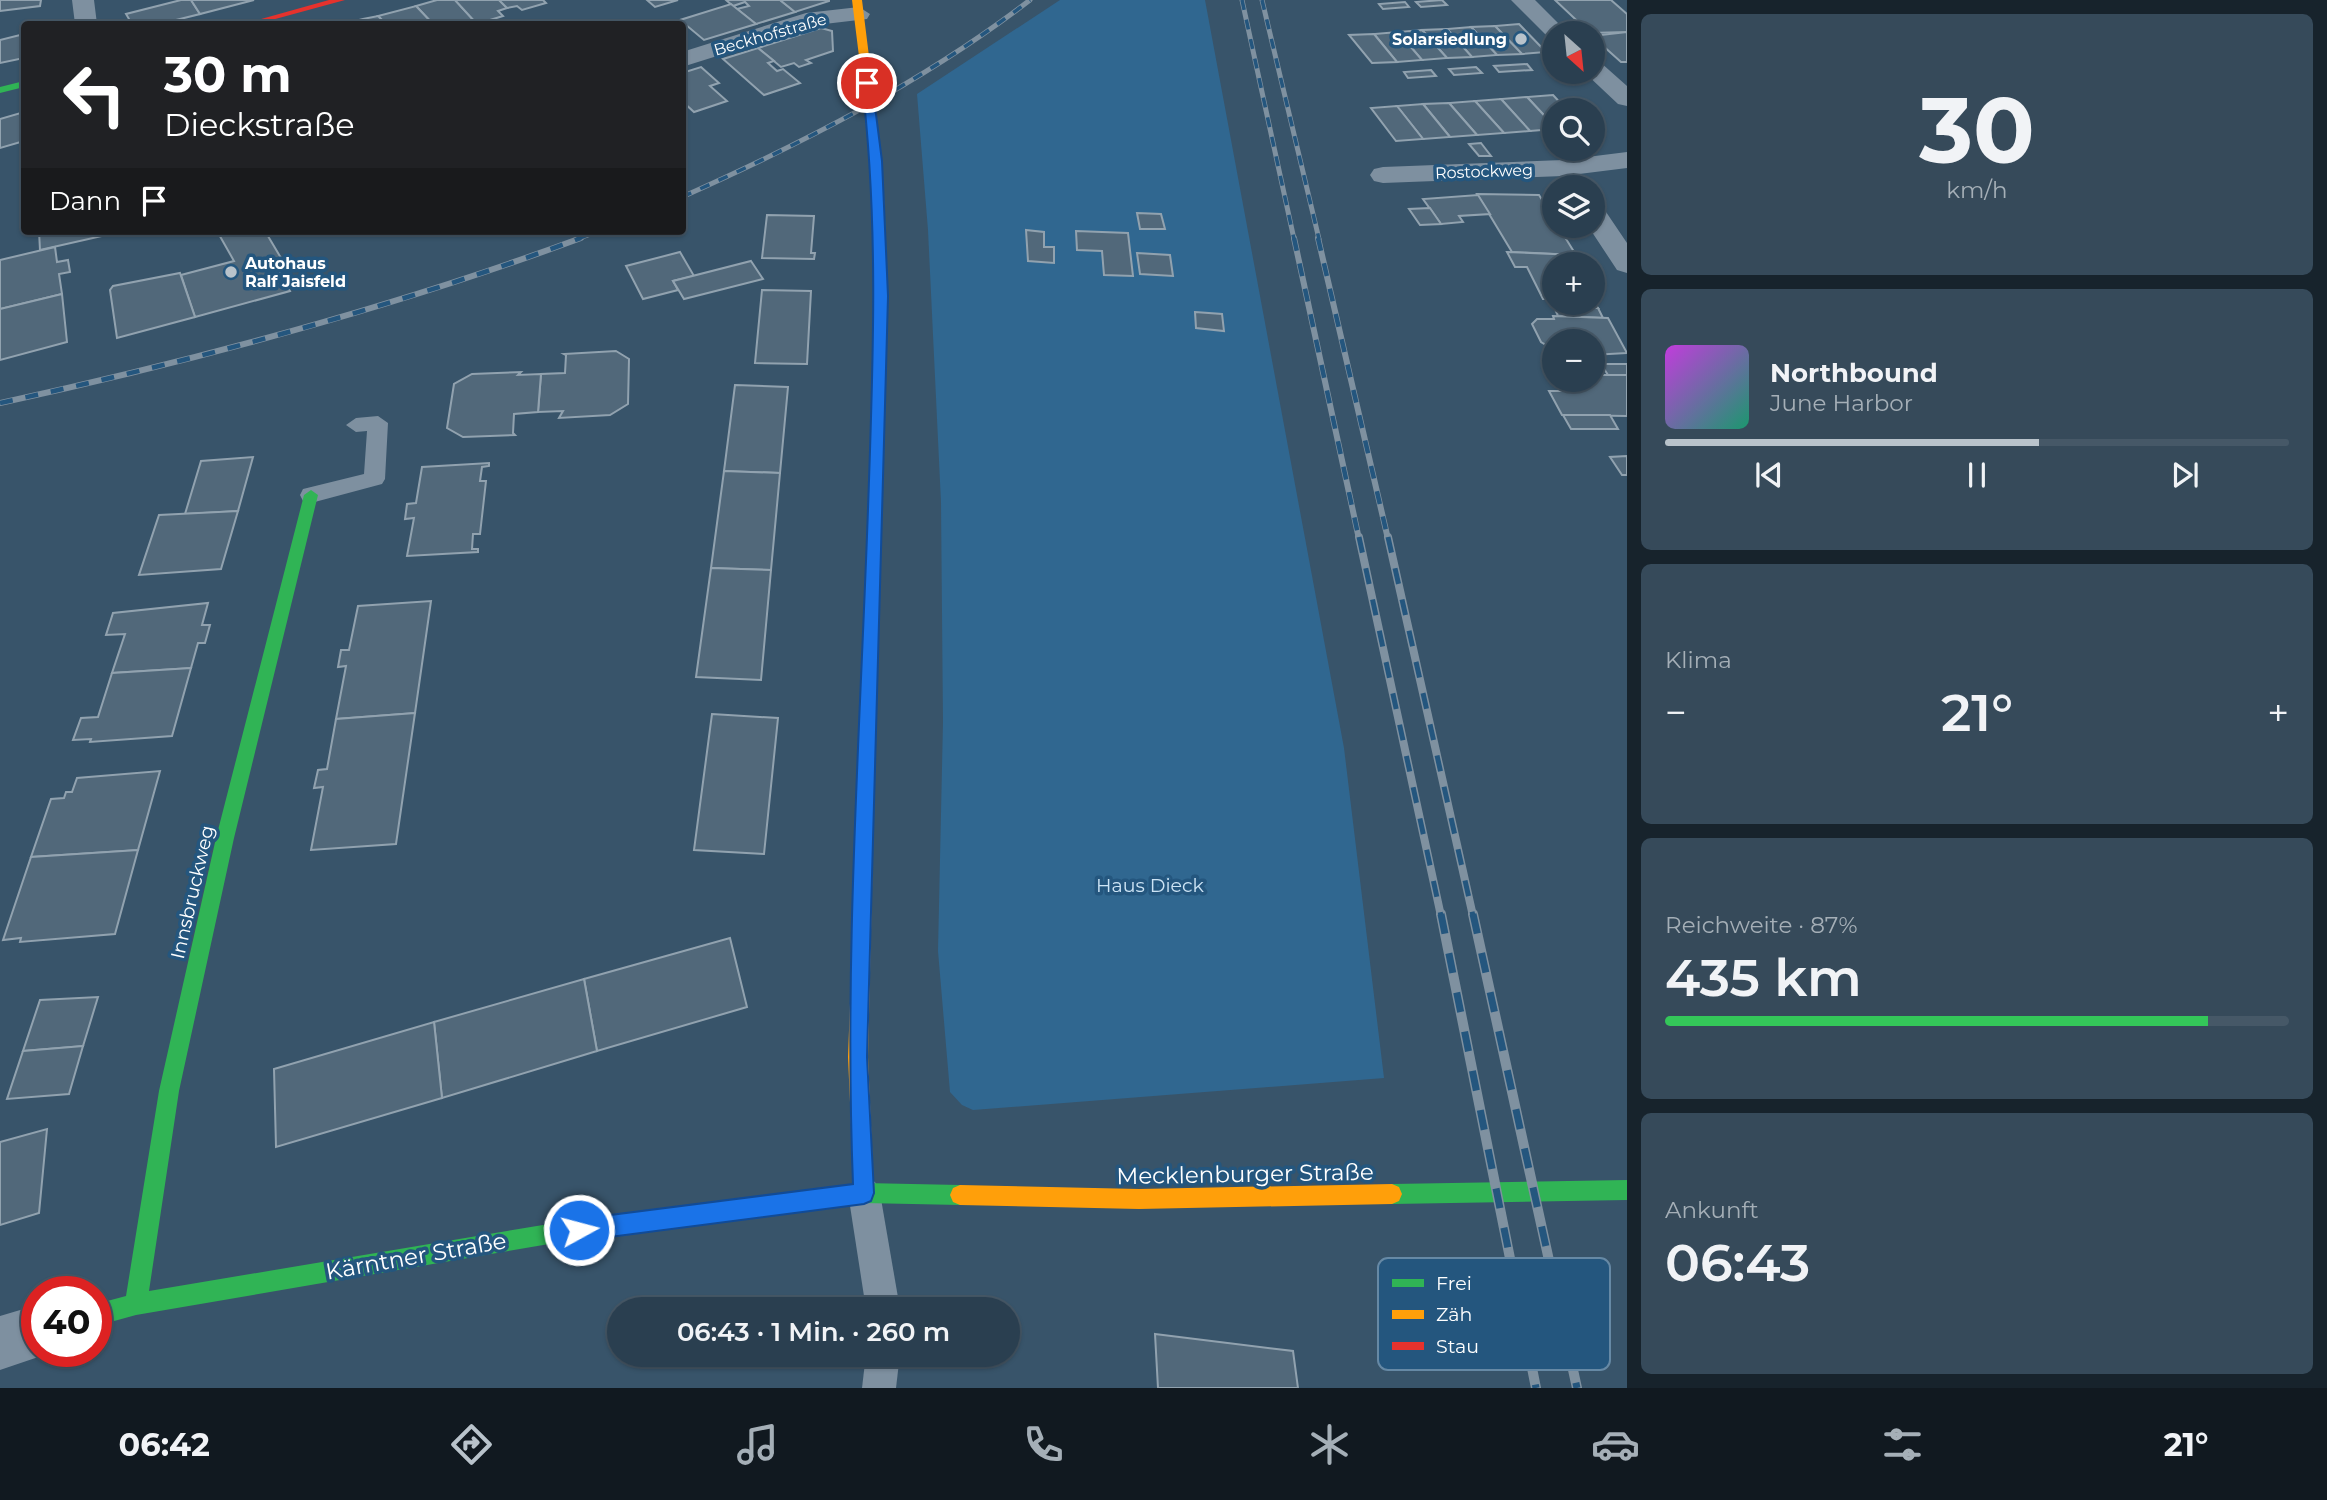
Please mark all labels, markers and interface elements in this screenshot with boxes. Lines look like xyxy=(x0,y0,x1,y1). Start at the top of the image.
street label: Beckhofstraße xyxy=(712,9,829,60)
north arrow xyxy=(1542,21,1605,84)
map controls xyxy=(1542,21,1605,392)
place label: Solarsiedlung xyxy=(1392,30,1507,49)
marker: Solarsiedlung xyxy=(1513,31,1529,47)
text: 30 m xyxy=(164,45,292,104)
icon: left xyxy=(49,49,140,140)
pin xyxy=(837,53,897,113)
icon: arrive xyxy=(848,64,886,102)
text: 30 xyxy=(1919,75,2035,186)
button: search xyxy=(1542,98,1605,161)
text: Dieckstraße xyxy=(164,105,354,144)
street label: Rostockweg xyxy=(1435,160,1533,183)
button: layers xyxy=(1542,175,1605,238)
text: km/h xyxy=(1946,176,2008,204)
icon: arrive xyxy=(135,182,173,220)
text: Dann xyxy=(49,185,121,217)
button: + xyxy=(1542,252,1605,315)
place label: Autohaus Ralf Jaisfeld xyxy=(244,254,346,291)
marker: Autohaus Ralf Jaisfeld xyxy=(223,264,239,280)
button: − xyxy=(1542,329,1605,392)
text: Northbound xyxy=(1770,357,1938,389)
text: June Harbor xyxy=(1770,389,1913,417)
icon: previous xyxy=(1750,456,1788,494)
icon: pause xyxy=(1958,456,1996,494)
icon: next xyxy=(2166,456,2204,494)
text: Klima xyxy=(1665,646,1732,674)
text: 21° xyxy=(1941,681,2013,744)
text: − xyxy=(1665,689,1687,736)
text: + xyxy=(2267,689,2289,736)
street label: Innsbruckweg xyxy=(166,823,219,961)
park label: Haus Dieck xyxy=(1096,874,1205,897)
text: Reichweite · 87% xyxy=(1665,911,1857,939)
text: 435 km xyxy=(1665,946,1862,1009)
street label: Mecklenburger Straße xyxy=(1116,1158,1374,1190)
position arrow xyxy=(542,1193,616,1267)
text: Ankunft xyxy=(1665,1196,1759,1224)
street label: Kärntner Straße xyxy=(324,1226,508,1286)
text: 06:43 xyxy=(1665,1231,1810,1294)
legend xyxy=(1378,1258,1610,1370)
text: Frei xyxy=(1436,1272,1472,1295)
speed limit sign: 40 xyxy=(21,1276,112,1367)
text: Zäh xyxy=(1436,1303,1472,1326)
text: 06:43 · 1 Min. · 260 m xyxy=(677,1316,950,1348)
text: Stau xyxy=(1436,1335,1479,1358)
icon: directions xyxy=(447,1420,496,1469)
icon: music xyxy=(733,1420,782,1469)
icon: phone xyxy=(1019,1420,1068,1469)
icon: climate xyxy=(1305,1420,1354,1469)
icon: car xyxy=(1591,1420,1640,1469)
icon: filters xyxy=(1878,1420,1927,1469)
text: 06:42 xyxy=(119,1425,210,1464)
text: 21° xyxy=(2164,1425,2208,1464)

